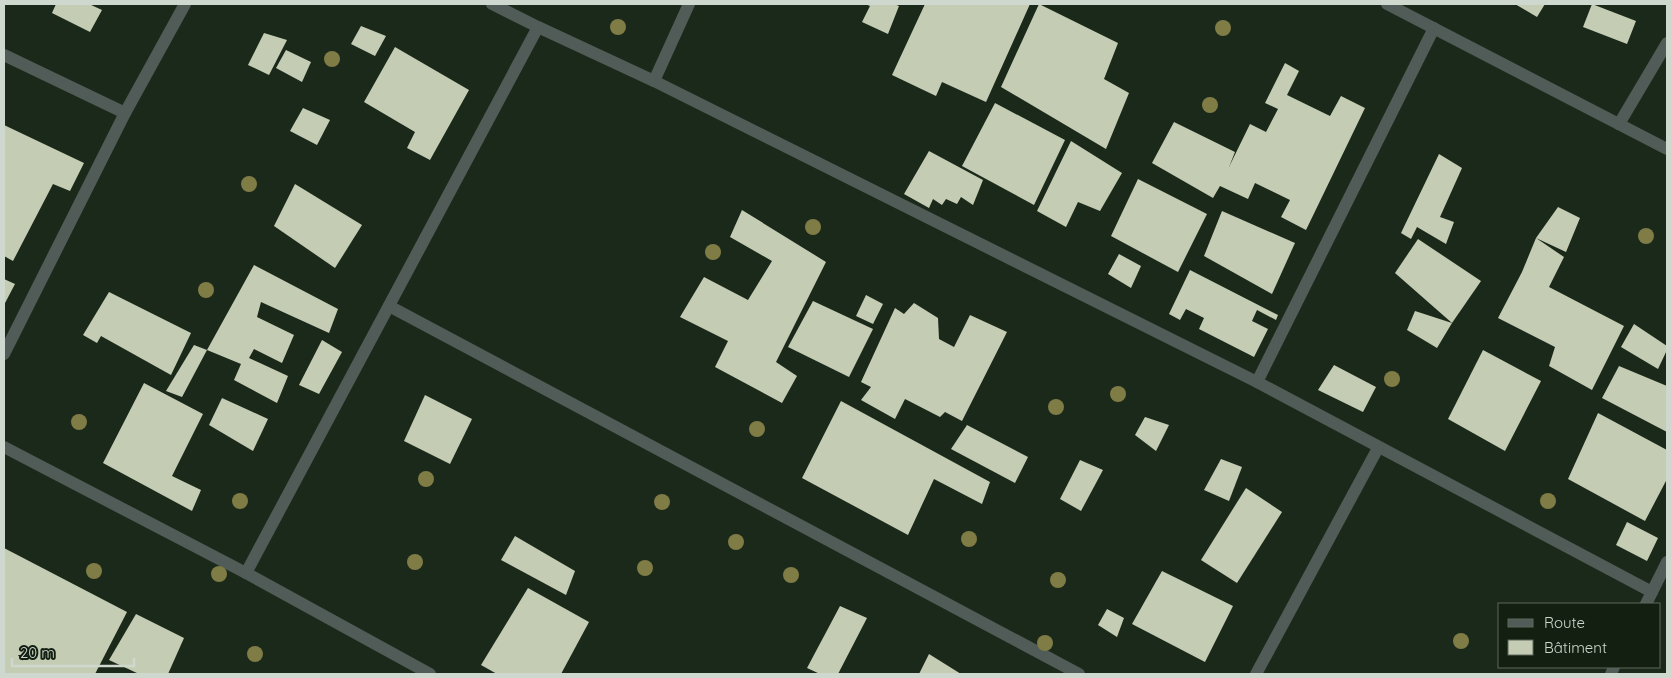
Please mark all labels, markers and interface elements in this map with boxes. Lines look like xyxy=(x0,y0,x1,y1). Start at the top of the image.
legend xyxy=(1498,603,1661,668)
text: Route xyxy=(1544,613,1585,632)
scale bar xyxy=(12,636,135,668)
text: Bâtiment xyxy=(1544,638,1607,657)
text: 20 m xyxy=(20,643,55,662)

